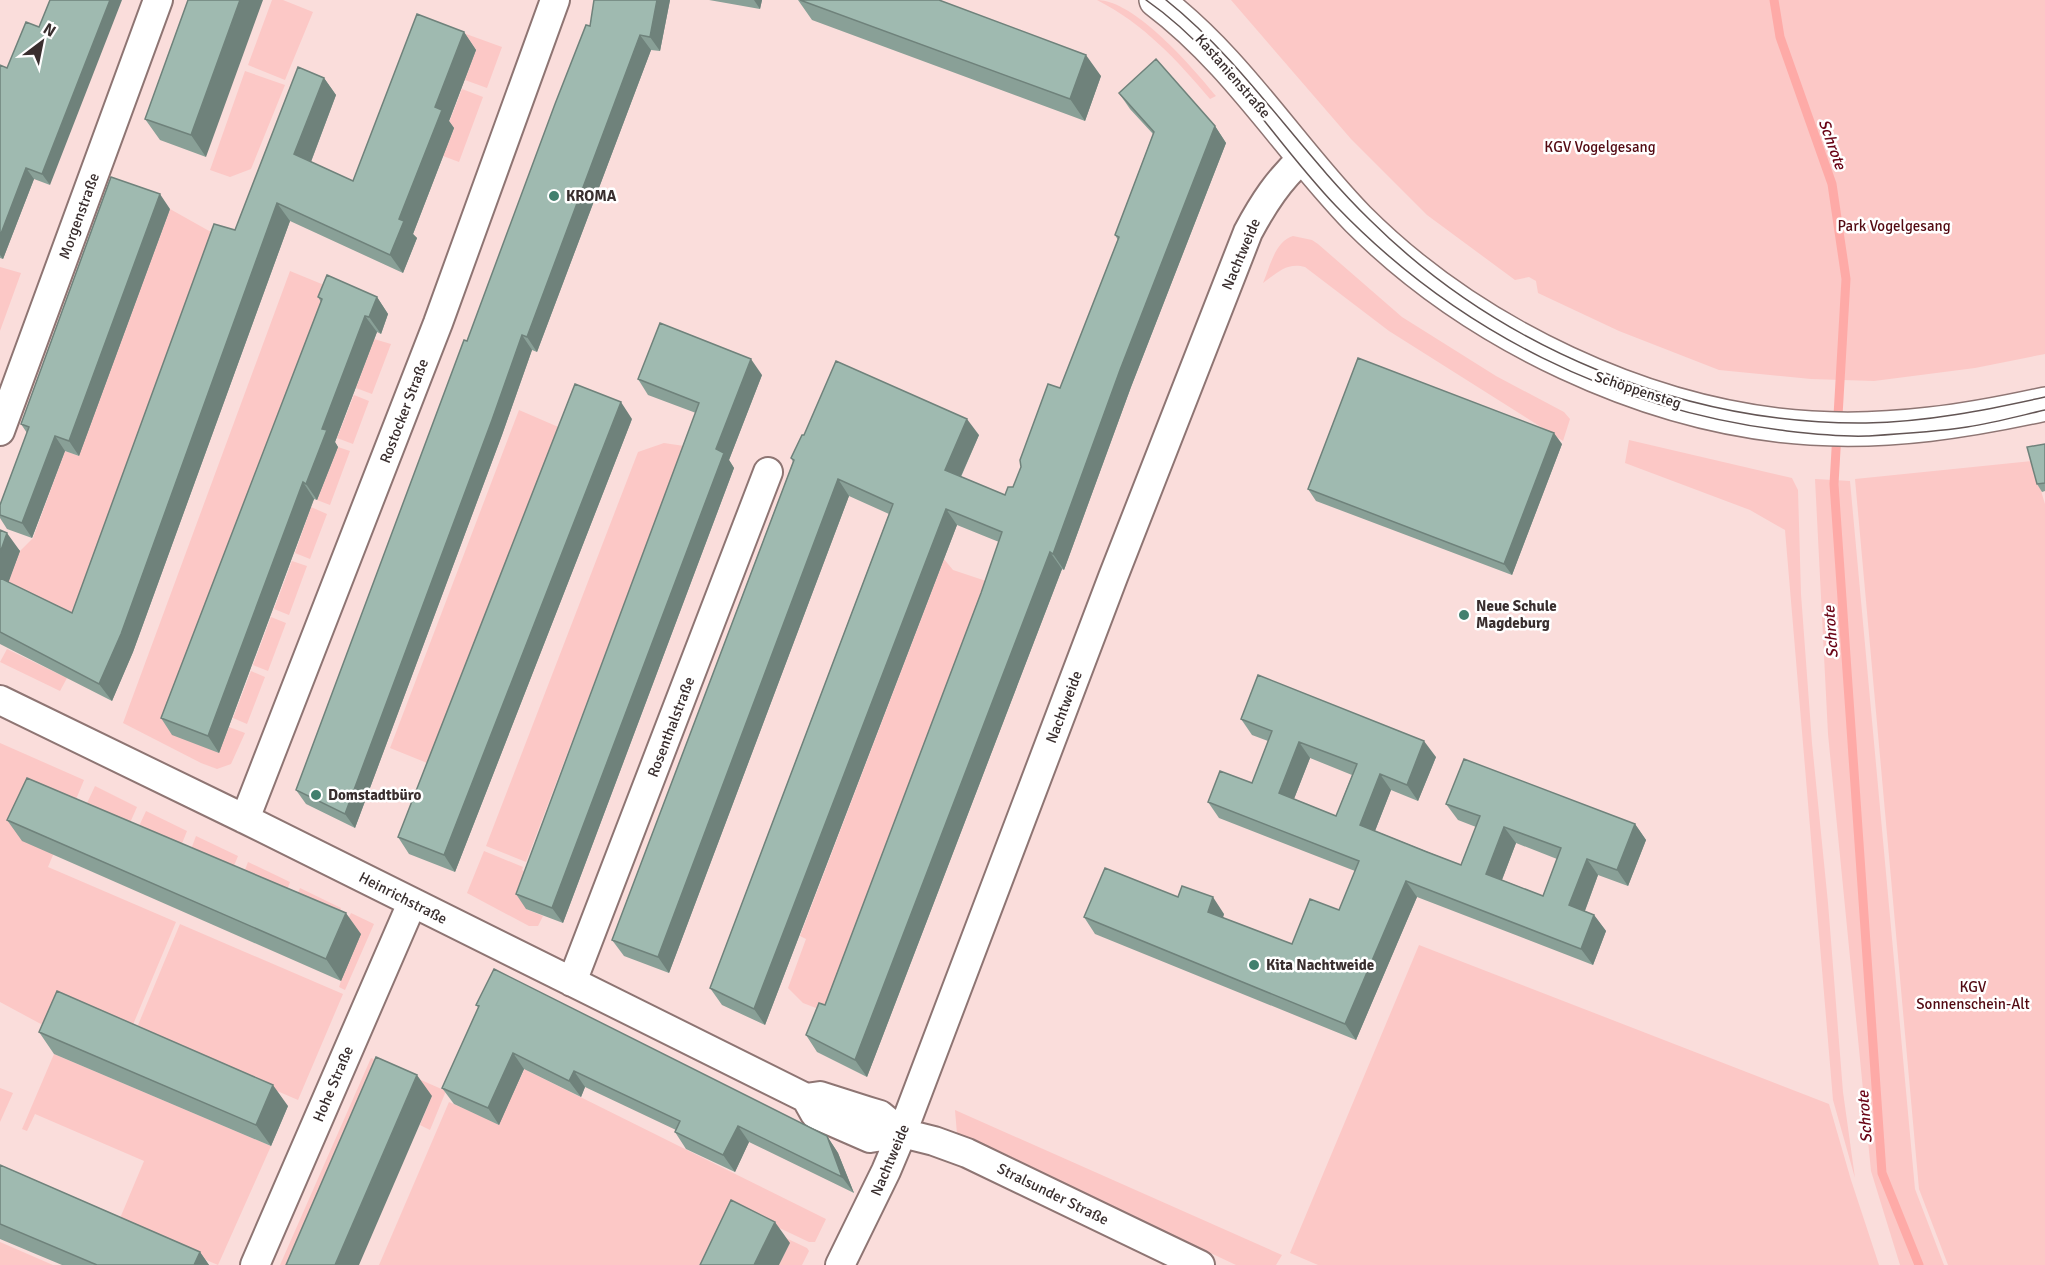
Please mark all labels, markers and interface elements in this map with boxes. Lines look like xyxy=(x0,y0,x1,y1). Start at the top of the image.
north arrow xyxy=(12,12,72,72)
text: N xyxy=(39,19,59,42)
street label: Kastanienstraße xyxy=(1192,30,1274,122)
water label: Schrote xyxy=(1814,116,1851,173)
park label: KGV Vogelgesang xyxy=(1544,138,1656,156)
street label: Morgenstraße xyxy=(55,170,103,262)
place label: KROMA xyxy=(566,187,617,205)
marker: KROMA xyxy=(547,189,561,203)
street label: Nachtweide xyxy=(1218,215,1264,293)
park label: Park Vogelgesang xyxy=(1837,217,1951,235)
street label: Rostocker Straße xyxy=(376,356,432,466)
street label: Schöppensteg xyxy=(1592,368,1684,412)
place label: Neue Schule Magdeburg xyxy=(1476,597,1557,632)
water label: Schrote xyxy=(1819,604,1843,659)
marker: Neue Schule Magdeburg xyxy=(1457,608,1471,622)
street label: Nachtweide xyxy=(1042,668,1086,746)
street label: Rosenthalstraße xyxy=(644,674,698,780)
place label: Domstadtbüro xyxy=(328,786,422,804)
marker: Domstadtbüro xyxy=(309,788,323,802)
street label: Heinrichstraße xyxy=(356,868,450,928)
place label: Kita Nachtweide xyxy=(1266,956,1374,974)
marker: Kita Nachtweide xyxy=(1247,958,1261,972)
park label: KGV Sonnenschein-Alt xyxy=(1916,978,2030,1013)
street label: Hohe Straße xyxy=(309,1043,357,1125)
water label: Schrote xyxy=(1853,1089,1877,1144)
street label: Nachtweide xyxy=(867,1121,913,1199)
street label: Stralsunder Straße xyxy=(994,1159,1112,1229)

